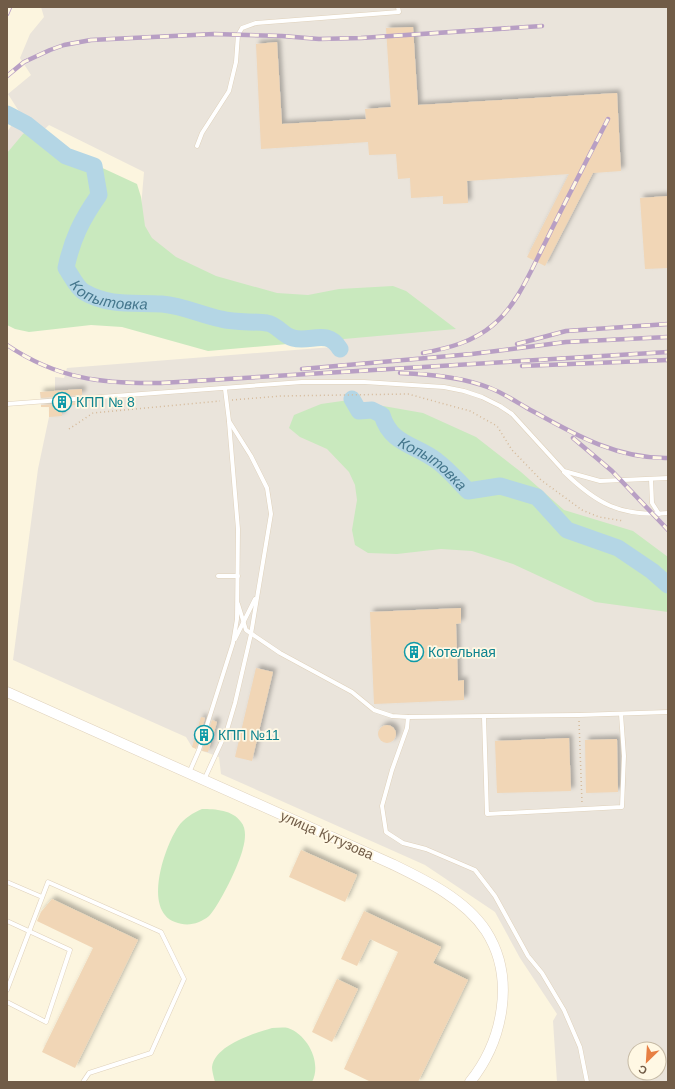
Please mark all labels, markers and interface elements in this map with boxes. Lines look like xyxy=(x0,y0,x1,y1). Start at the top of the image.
water label: Копытовка xyxy=(67,276,148,312)
building icon: КПП № 8 xyxy=(51,391,73,413)
place label: КПП № 8 xyxy=(76,394,135,410)
water label: Копытовка xyxy=(396,433,471,493)
building icon: Котельная xyxy=(403,641,425,663)
place label: Котельная xyxy=(428,644,496,660)
building icon: КПП №11 xyxy=(193,724,215,746)
place label: КПП №11 xyxy=(218,727,280,743)
street label: улица Кутузова xyxy=(278,807,376,863)
north arrow xyxy=(627,1041,667,1081)
text: С xyxy=(637,1063,649,1077)

